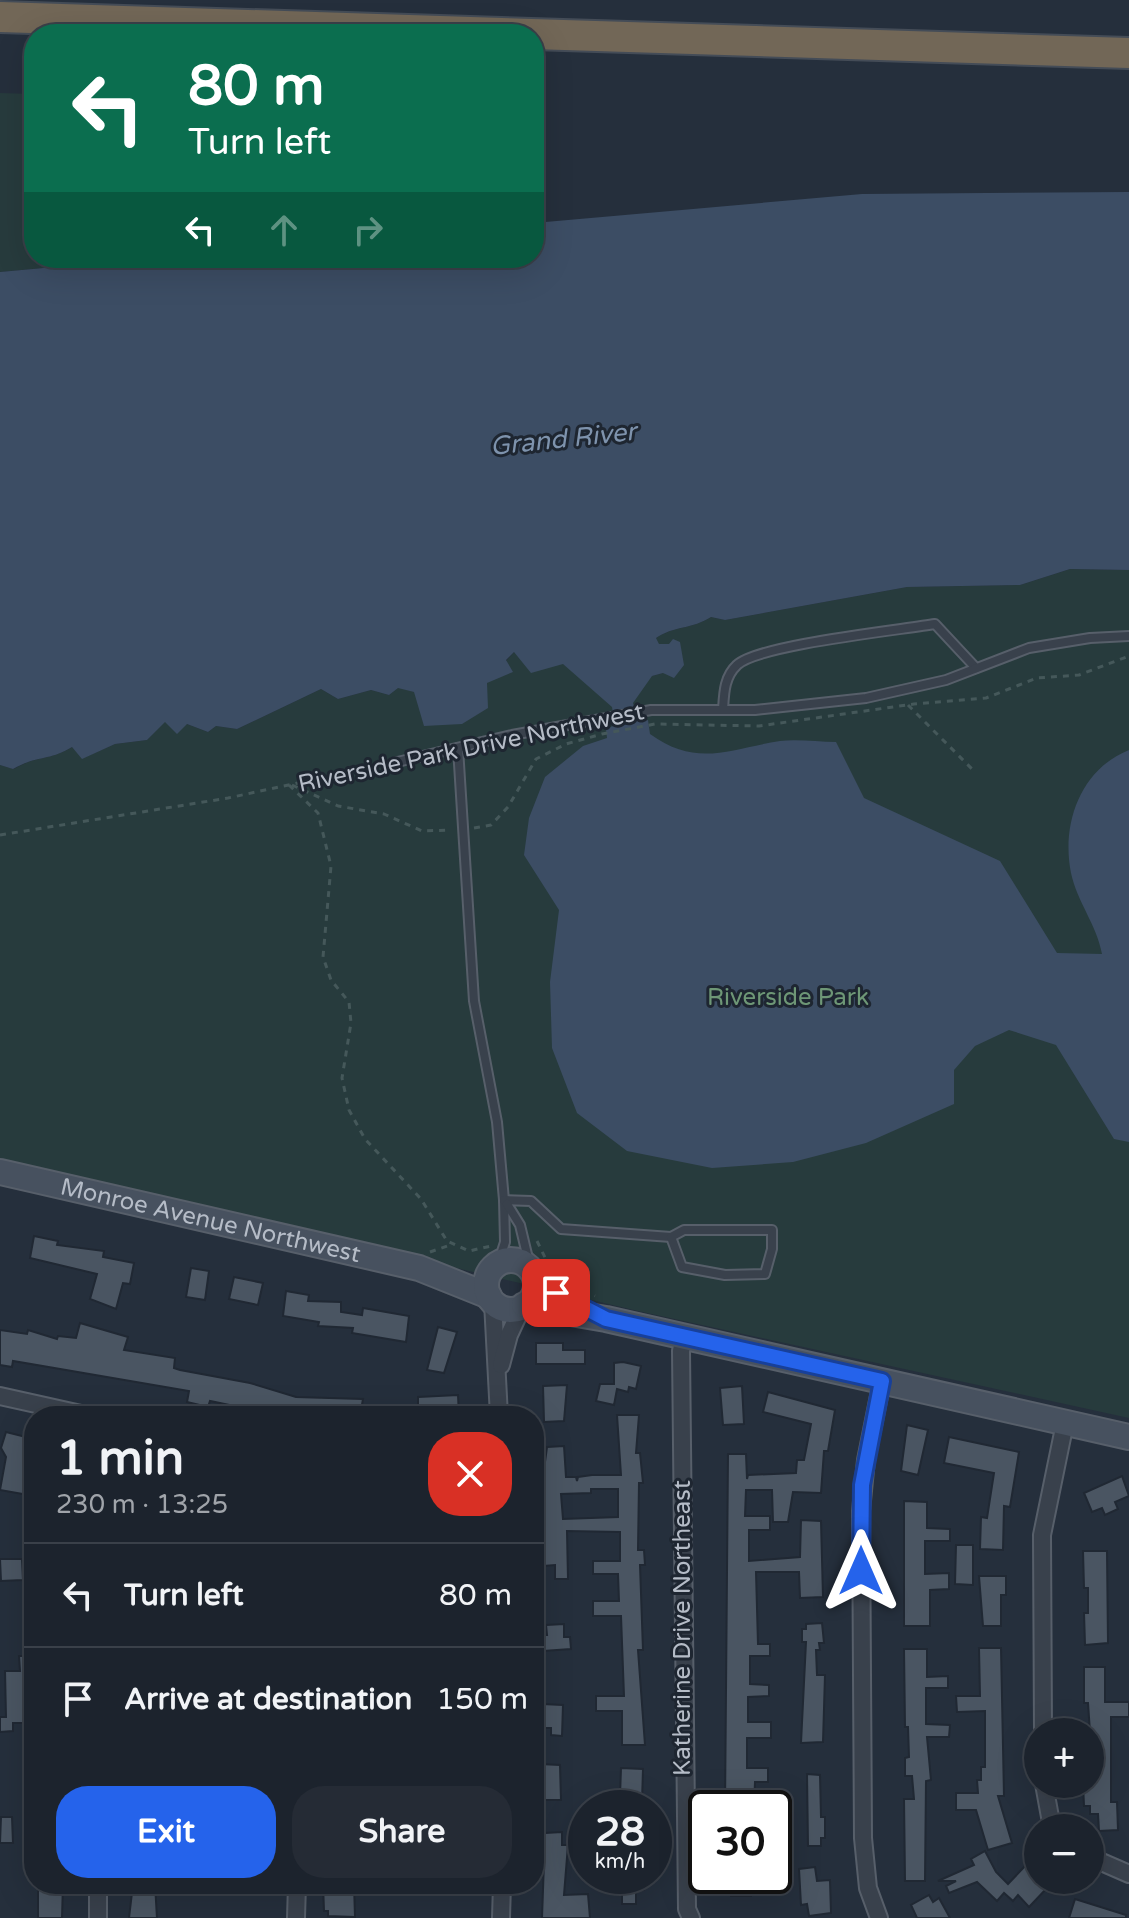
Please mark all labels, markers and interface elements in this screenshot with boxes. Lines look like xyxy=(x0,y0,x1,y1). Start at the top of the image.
text: 80 m xyxy=(188,53,324,120)
icon: left xyxy=(56,56,160,160)
text: Turn left xyxy=(188,121,331,164)
icon: left xyxy=(178,208,222,252)
icon: ahead xyxy=(262,208,306,252)
icon: right xyxy=(346,208,390,252)
water label: Grand River xyxy=(489,416,640,462)
street label: Riverside Park Drive Northwest xyxy=(295,697,647,799)
park label: Riverside Park xyxy=(707,983,869,1012)
street label: Monroe Avenue Northwest xyxy=(58,1172,363,1269)
pin xyxy=(522,1259,590,1327)
icon: arrive xyxy=(534,1271,578,1315)
text: 1 min xyxy=(56,1430,184,1488)
button: close xyxy=(428,1432,512,1516)
street label: Katherine Drive Northeast xyxy=(668,1480,697,1776)
text: 230 m · 13:25 xyxy=(56,1489,228,1520)
position arrow xyxy=(819,1529,903,1613)
icon: left xyxy=(56,1573,100,1617)
text: Turn left xyxy=(124,1577,243,1614)
text: 80 m xyxy=(439,1577,512,1614)
icon: arrive xyxy=(56,1677,100,1721)
text: Arrive at destination xyxy=(124,1681,412,1718)
text: 150 m xyxy=(436,1681,528,1718)
map controls xyxy=(1024,1718,1104,1894)
button: + xyxy=(1024,1718,1104,1798)
button: Exit xyxy=(56,1786,276,1878)
button: Share xyxy=(292,1786,512,1878)
speed limit sign: 30 xyxy=(688,1790,792,1894)
text: 28 xyxy=(595,1808,645,1856)
button: − xyxy=(1024,1814,1104,1894)
text: km/h xyxy=(595,1850,645,1874)

